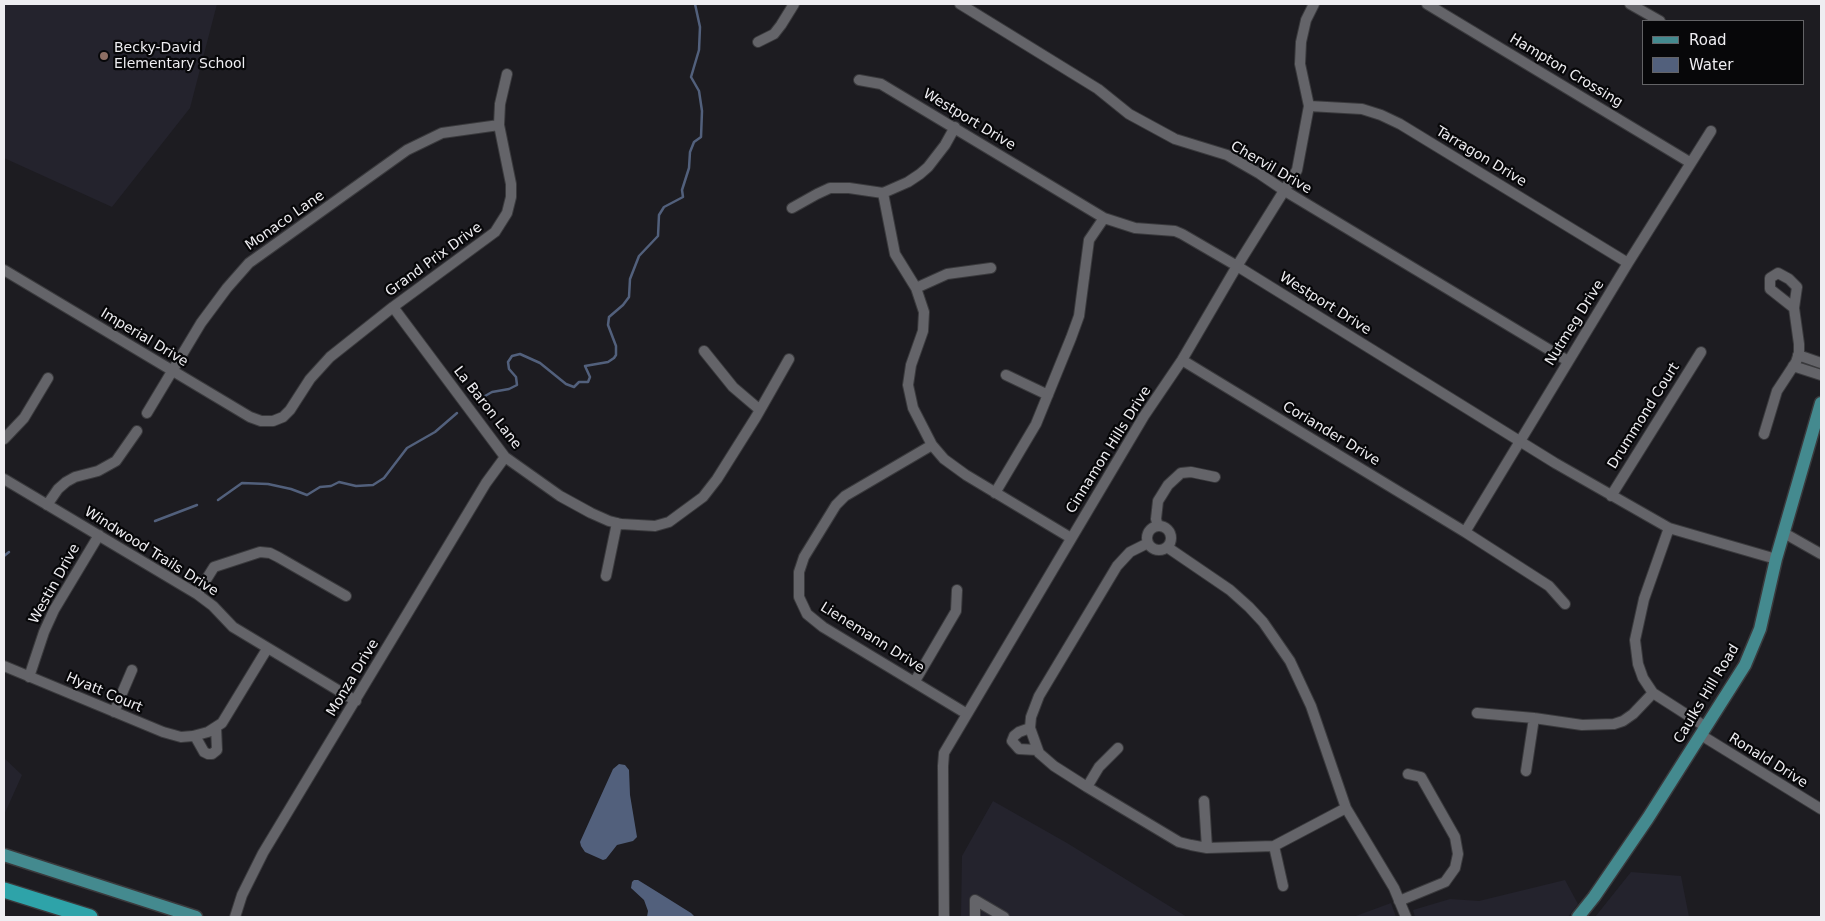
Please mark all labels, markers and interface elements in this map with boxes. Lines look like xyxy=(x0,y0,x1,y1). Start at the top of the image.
legend xyxy=(1642,20,1805,85)
street label: Hampton Crossing xyxy=(1506,31,1626,111)
text: Road xyxy=(1689,31,1727,49)
place label: Becky-David Elementary School xyxy=(114,40,246,72)
marker: Becky-David Elementary School xyxy=(98,50,110,62)
text: Water xyxy=(1689,56,1733,74)
street label: Westport Drive xyxy=(920,86,1018,154)
street label: Tarragon Drive xyxy=(1433,123,1529,191)
street label: Chervil Drive xyxy=(1227,138,1315,198)
street label: Monaco Lane xyxy=(242,188,328,254)
street label: Grand Prix Drive xyxy=(382,219,486,301)
street label: Westport Drive xyxy=(1276,269,1374,339)
street label: Nutmeg Drive xyxy=(1542,277,1608,369)
street label: Imperial Drive xyxy=(97,305,191,371)
street label: Drummond Court xyxy=(1605,360,1683,472)
street label: La Baron Lane xyxy=(450,363,524,453)
street label: Cinnamon Hills Drive xyxy=(1063,383,1155,517)
street label: Coriander Drive xyxy=(1279,398,1383,470)
street label: Windwood Trails Drive xyxy=(81,504,221,600)
street label: Westin Drive xyxy=(26,541,84,627)
street label: Lienemann Drive xyxy=(817,599,927,677)
street label: Monza Drive xyxy=(323,636,383,720)
street label: Caulks Hill Road xyxy=(1671,641,1743,747)
street label: Hyatt Court xyxy=(63,669,145,717)
street label: Ronald Drive xyxy=(1726,730,1810,792)

